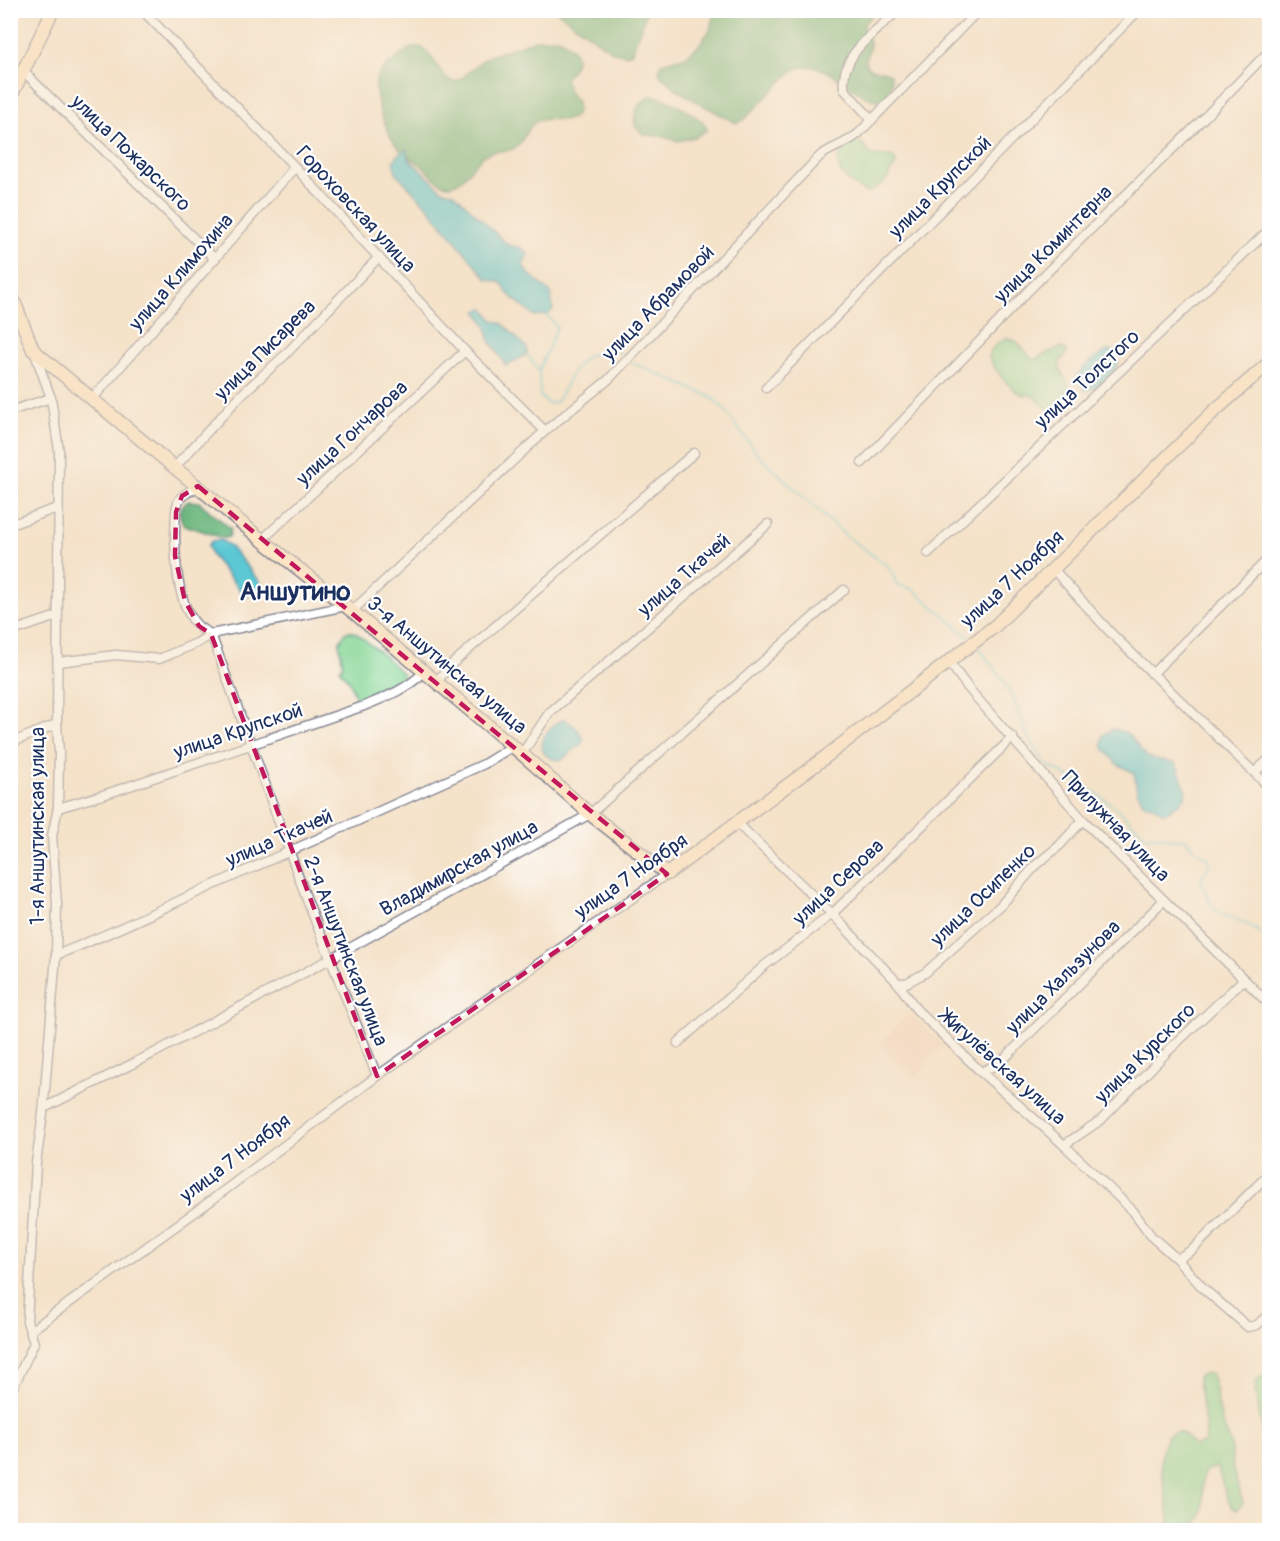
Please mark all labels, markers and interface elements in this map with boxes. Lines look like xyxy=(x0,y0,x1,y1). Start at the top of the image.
street label: улица Пожарского xyxy=(65,89,196,217)
street label: улица Крупской xyxy=(883,131,996,244)
street label: Гороховская улица xyxy=(291,140,421,278)
street label: улица Коминтерна xyxy=(988,180,1117,309)
street label: улица Климохина xyxy=(123,208,239,336)
street label: улица Абрамовой xyxy=(596,240,720,367)
street label: улица Писарева xyxy=(208,294,321,407)
street label: улица Толстого xyxy=(1029,324,1145,435)
street label: улица Гончарова xyxy=(290,375,413,492)
street label: улица 7 Ноября xyxy=(954,525,1069,634)
street label: улица Ткачей xyxy=(632,528,735,623)
district label: Аншутино xyxy=(240,576,350,608)
street label: 3-я Аншутинская улица xyxy=(362,591,532,739)
street label: улица Крупской xyxy=(169,697,306,765)
street label: 1-я Аншутинская улица xyxy=(25,727,50,925)
street label: Прилужная улица xyxy=(1057,765,1175,887)
street label: улица Ткачей xyxy=(221,803,336,873)
street label: Владимирская улица xyxy=(376,814,542,922)
street label: улица 7 Ноября xyxy=(569,828,692,925)
street label: улица Серова xyxy=(786,833,889,931)
street label: улица Осипенко xyxy=(924,838,1041,952)
street label: 2-я Аншутинская улица xyxy=(298,853,394,1049)
street label: улица Хальзунова xyxy=(1000,914,1126,1040)
street label: улица Курского xyxy=(1089,997,1201,1109)
street label: Жигулёвская улица xyxy=(933,1002,1071,1130)
street label: улица 7 Ноября xyxy=(174,1108,295,1208)

